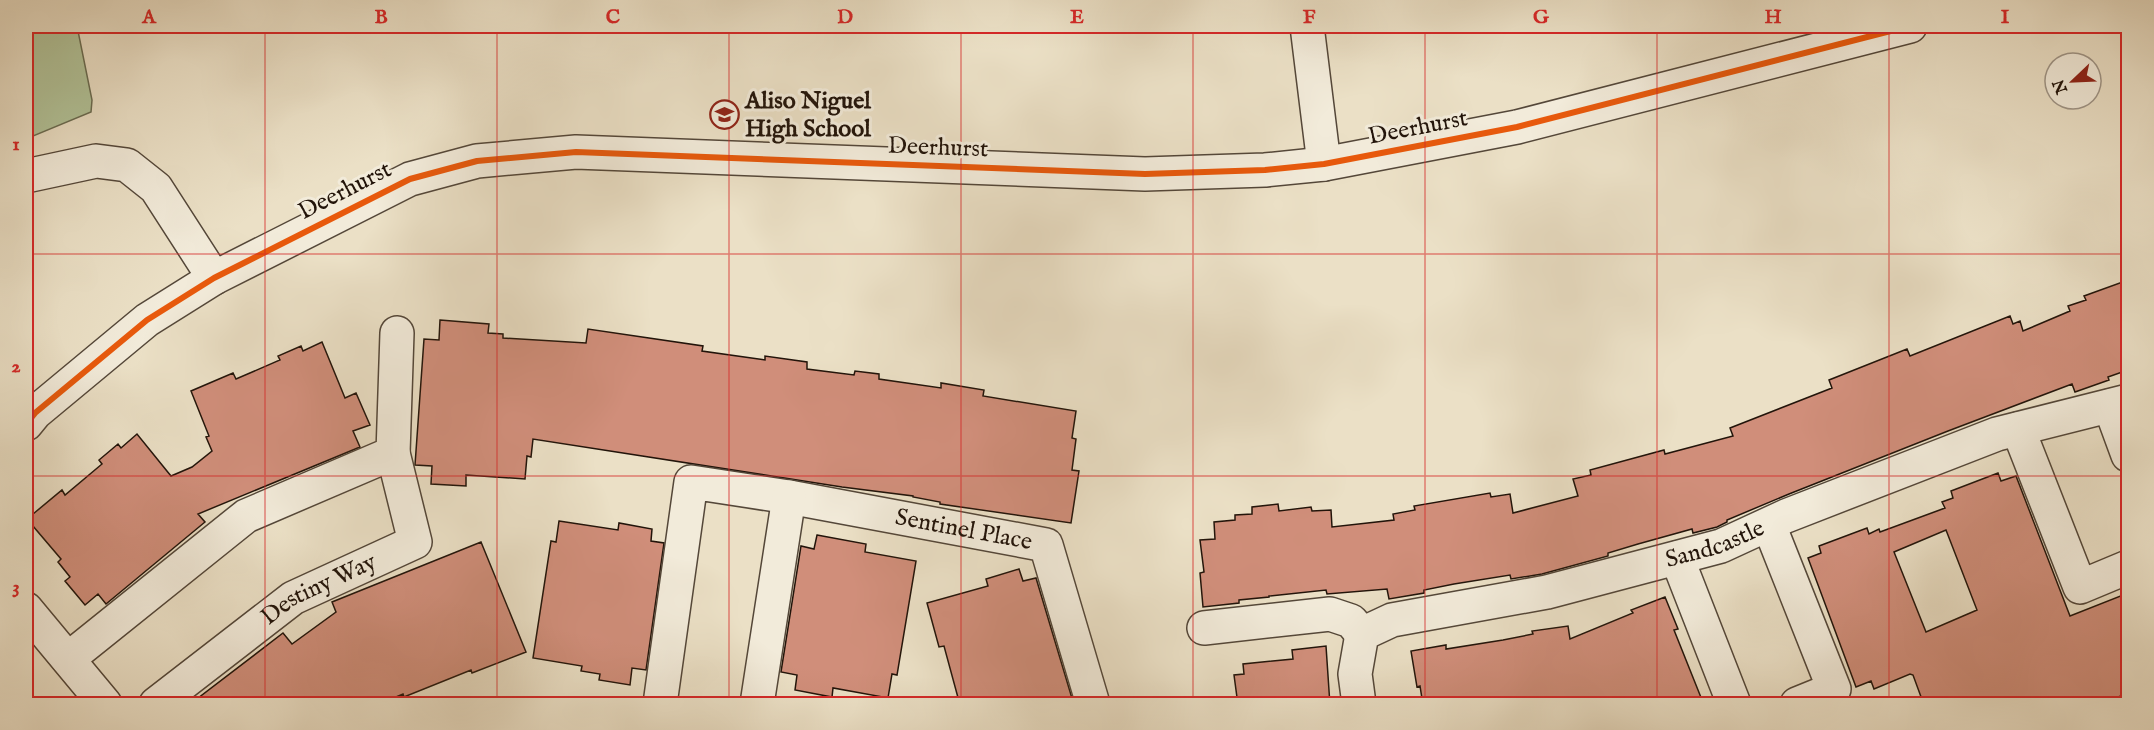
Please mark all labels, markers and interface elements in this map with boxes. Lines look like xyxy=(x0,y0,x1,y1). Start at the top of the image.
text: A xyxy=(141,5,157,30)
text: B xyxy=(374,5,388,30)
text: C xyxy=(606,5,620,30)
text: D xyxy=(837,5,853,30)
text: E xyxy=(1070,5,1084,30)
text: F xyxy=(1303,5,1316,30)
text: G xyxy=(1533,5,1550,30)
text: H xyxy=(1764,5,1782,30)
text: I xyxy=(2001,5,2010,30)
north arrow xyxy=(2043,51,2103,111)
text: N xyxy=(2049,76,2073,97)
place label: Aliso Niguel High School xyxy=(744,86,871,145)
school or university icon: Aliso Niguel High School xyxy=(708,99,740,131)
street label: Deerhurst xyxy=(1366,103,1470,153)
street label: Deerhurst xyxy=(887,131,989,165)
text: 1 xyxy=(12,132,20,157)
street label: Deerhurst xyxy=(293,154,397,228)
text: 2 xyxy=(11,354,21,379)
street label: Sentinel Place xyxy=(893,502,1035,558)
street label: Sandcastle xyxy=(1662,513,1769,576)
street label: Destiny Way xyxy=(255,546,381,633)
text: 3 xyxy=(12,575,20,600)

